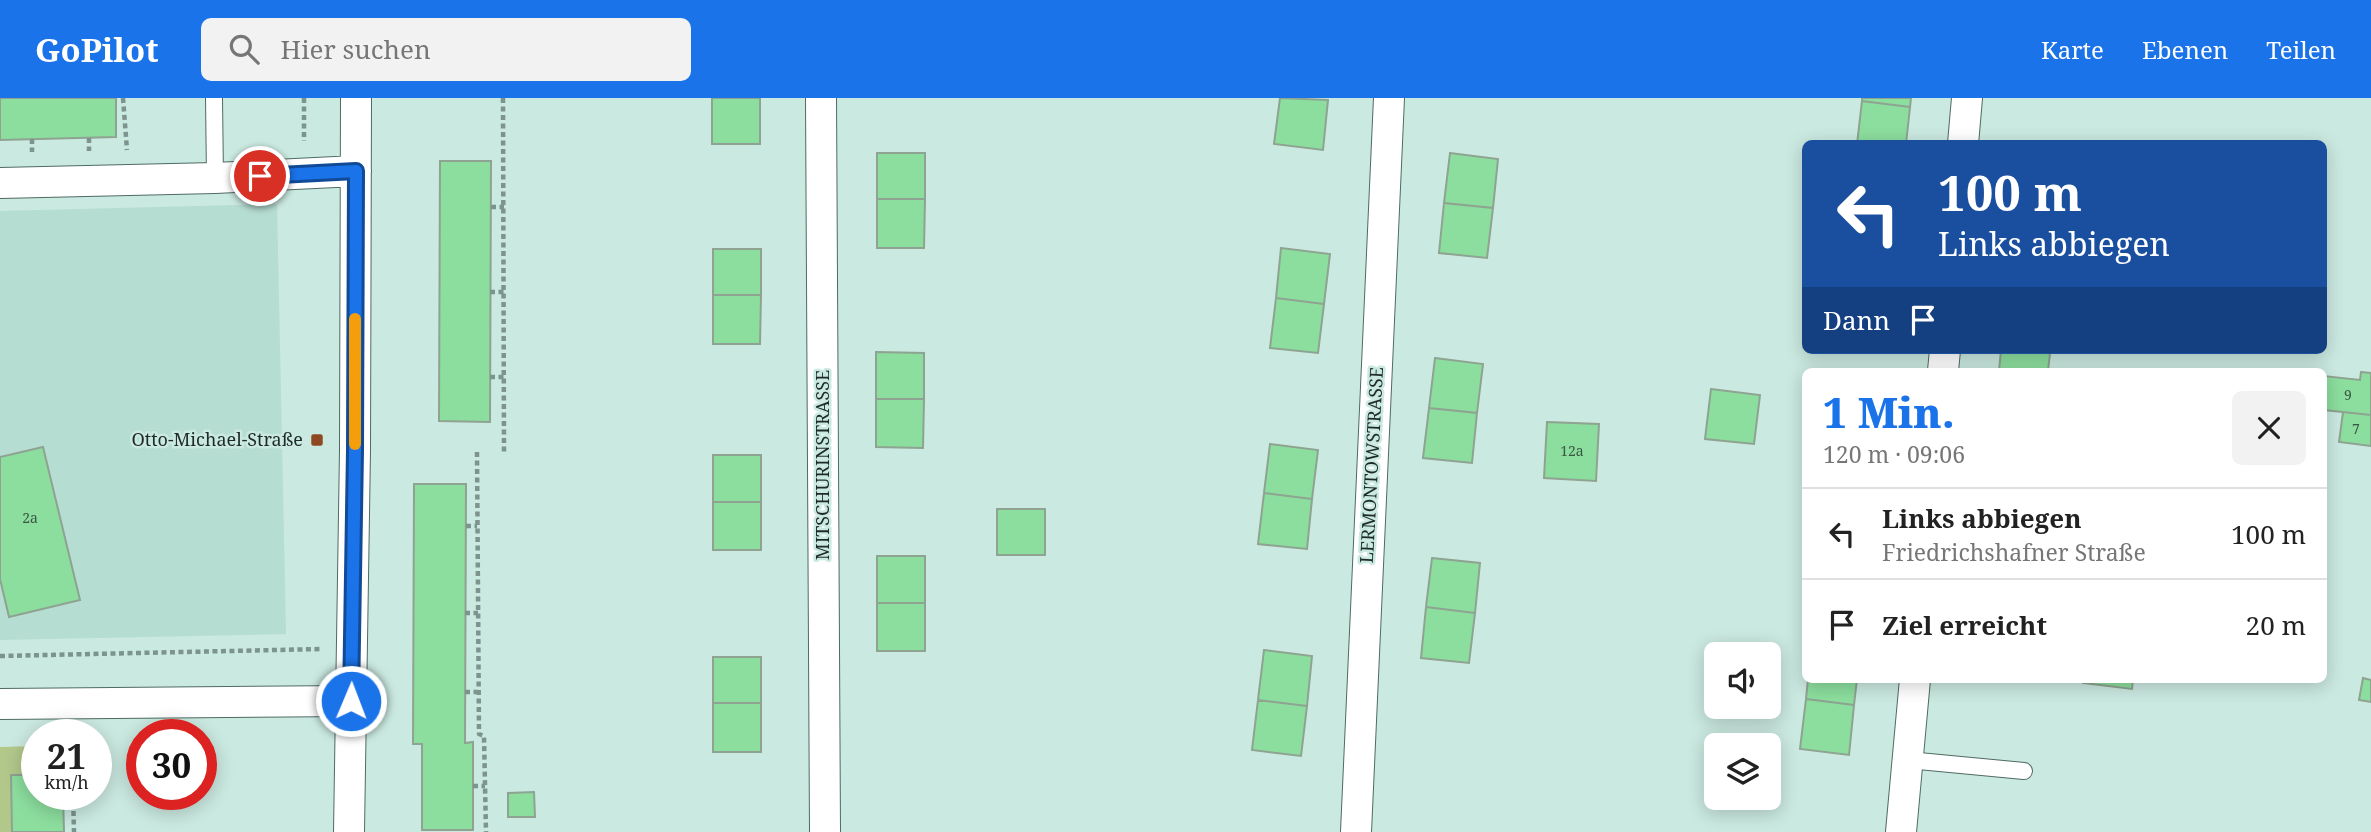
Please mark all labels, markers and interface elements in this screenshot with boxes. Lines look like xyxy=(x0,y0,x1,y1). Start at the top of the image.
search box xyxy=(201,18,691,81)
text: GoPilot xyxy=(35,27,159,72)
icon: search xyxy=(225,30,263,68)
text: Hier suchen xyxy=(281,31,431,67)
text: Karte xyxy=(2041,33,2104,66)
text: Ebenen xyxy=(2142,33,2228,66)
text: Teilen xyxy=(2266,33,2336,66)
pin xyxy=(230,146,290,206)
icon: arrive xyxy=(241,157,279,195)
text: 100 m xyxy=(1938,159,2082,225)
icon: left xyxy=(1823,168,1914,259)
text: Links abbiegen xyxy=(1938,222,2170,265)
icon: arrive xyxy=(1904,301,1942,339)
text: Dann xyxy=(1823,302,1890,338)
street label: LERMONTOWSTRASSE xyxy=(1354,366,1388,564)
street label: MITSCHURINSTRASSE xyxy=(810,370,834,560)
text: 1 Min. xyxy=(1823,383,1955,440)
house number: 9 xyxy=(2344,385,2352,404)
button: close xyxy=(2232,391,2306,465)
house number: 7 xyxy=(2352,419,2360,438)
place label: Otto-Michael-Straße xyxy=(131,427,303,451)
marker: Otto-Michael-Straße xyxy=(309,432,325,448)
text: 120 m · 09:06 xyxy=(1823,438,1965,470)
house number: 12a xyxy=(1560,441,1584,460)
text: Links abbiegen xyxy=(1882,500,2081,536)
house number: 2a xyxy=(22,508,38,527)
icon: left xyxy=(1823,515,1861,553)
text: 100 m xyxy=(2231,516,2306,552)
text: Friedrichshafner Straße xyxy=(1882,536,2146,568)
icon: arrive xyxy=(1823,606,1861,644)
text: Ziel erreicht xyxy=(1882,607,2047,643)
text: 20 m xyxy=(2246,607,2306,643)
map controls xyxy=(1704,642,1781,810)
button: sound xyxy=(1704,642,1781,719)
position arrow xyxy=(314,664,388,738)
speed limit sign: 30 xyxy=(126,719,217,810)
text: 21 xyxy=(47,732,86,779)
button: layers xyxy=(1704,733,1781,810)
text: km/h xyxy=(44,770,89,794)

